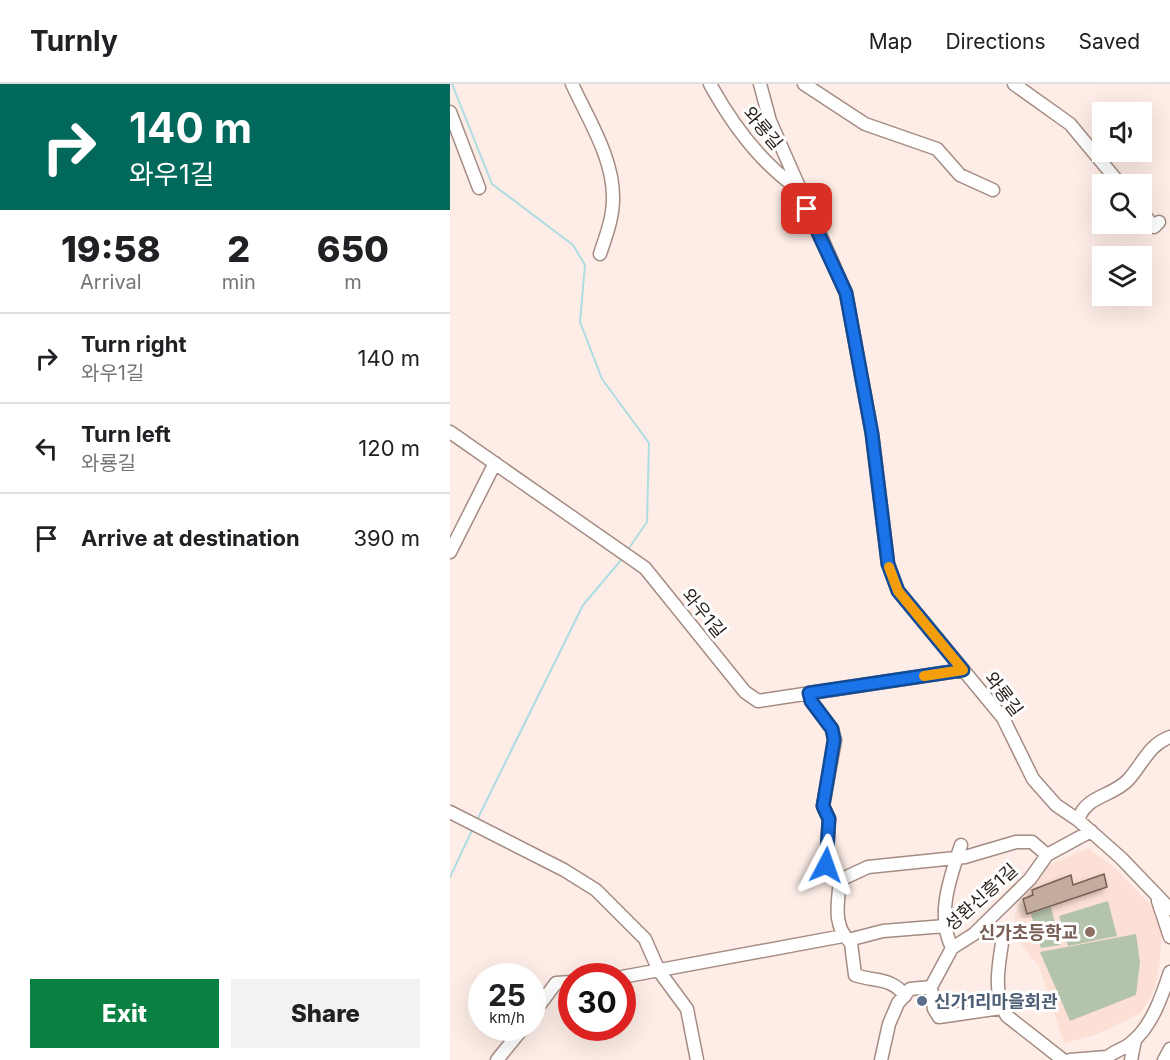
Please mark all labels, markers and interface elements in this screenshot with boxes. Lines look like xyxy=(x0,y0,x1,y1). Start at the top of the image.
text: Turnly xyxy=(30,24,118,58)
text: Map xyxy=(869,29,912,54)
text: Directions xyxy=(945,29,1046,54)
text: Saved xyxy=(1079,29,1140,54)
text: 140 m xyxy=(129,102,252,153)
street label: 와룡길 xyxy=(739,102,787,154)
map controls xyxy=(1092,102,1152,306)
button: sound xyxy=(1092,102,1152,162)
icon: right xyxy=(30,108,108,186)
text: 와우1길 xyxy=(129,158,215,191)
button: search xyxy=(1092,174,1152,234)
pin xyxy=(781,183,832,234)
icon: arrive xyxy=(790,192,823,225)
text: 19:58 xyxy=(61,227,161,271)
text: 2 xyxy=(227,227,250,271)
text: 650 xyxy=(317,227,389,271)
button: layers xyxy=(1092,246,1152,306)
text: Arrival xyxy=(80,270,142,294)
text: min xyxy=(222,270,256,294)
text: m xyxy=(344,270,362,294)
text: Turn right xyxy=(81,331,187,357)
icon: right xyxy=(30,342,63,375)
text: 140 m xyxy=(358,345,420,371)
text: 와우1길 xyxy=(81,361,144,385)
text: Turn left xyxy=(81,421,171,447)
icon: left xyxy=(30,432,63,465)
text: 120 m xyxy=(358,435,420,461)
text: 와룡길 xyxy=(81,451,136,475)
icon: arrive xyxy=(30,522,63,555)
text: Arrive at destination xyxy=(81,525,300,551)
text: 390 m xyxy=(353,525,420,551)
street label: 와우1길 xyxy=(678,584,730,642)
street label: 와룡길 xyxy=(981,668,1027,720)
position arrow xyxy=(794,833,858,897)
street label: 성환신흥1길 xyxy=(940,859,1022,935)
place label: 신가초등학교 xyxy=(979,922,1078,943)
marker: 신가초등학교 xyxy=(1083,925,1097,939)
speed limit sign: 30 xyxy=(558,963,636,1041)
text: 25 xyxy=(488,977,526,1013)
button: Exit xyxy=(30,979,219,1048)
button: Share xyxy=(231,979,420,1048)
place label: 신가1리마을회관 xyxy=(934,991,1058,1012)
marker: 신가1리마을회관 xyxy=(915,994,929,1008)
text: km/h xyxy=(489,1008,525,1027)

